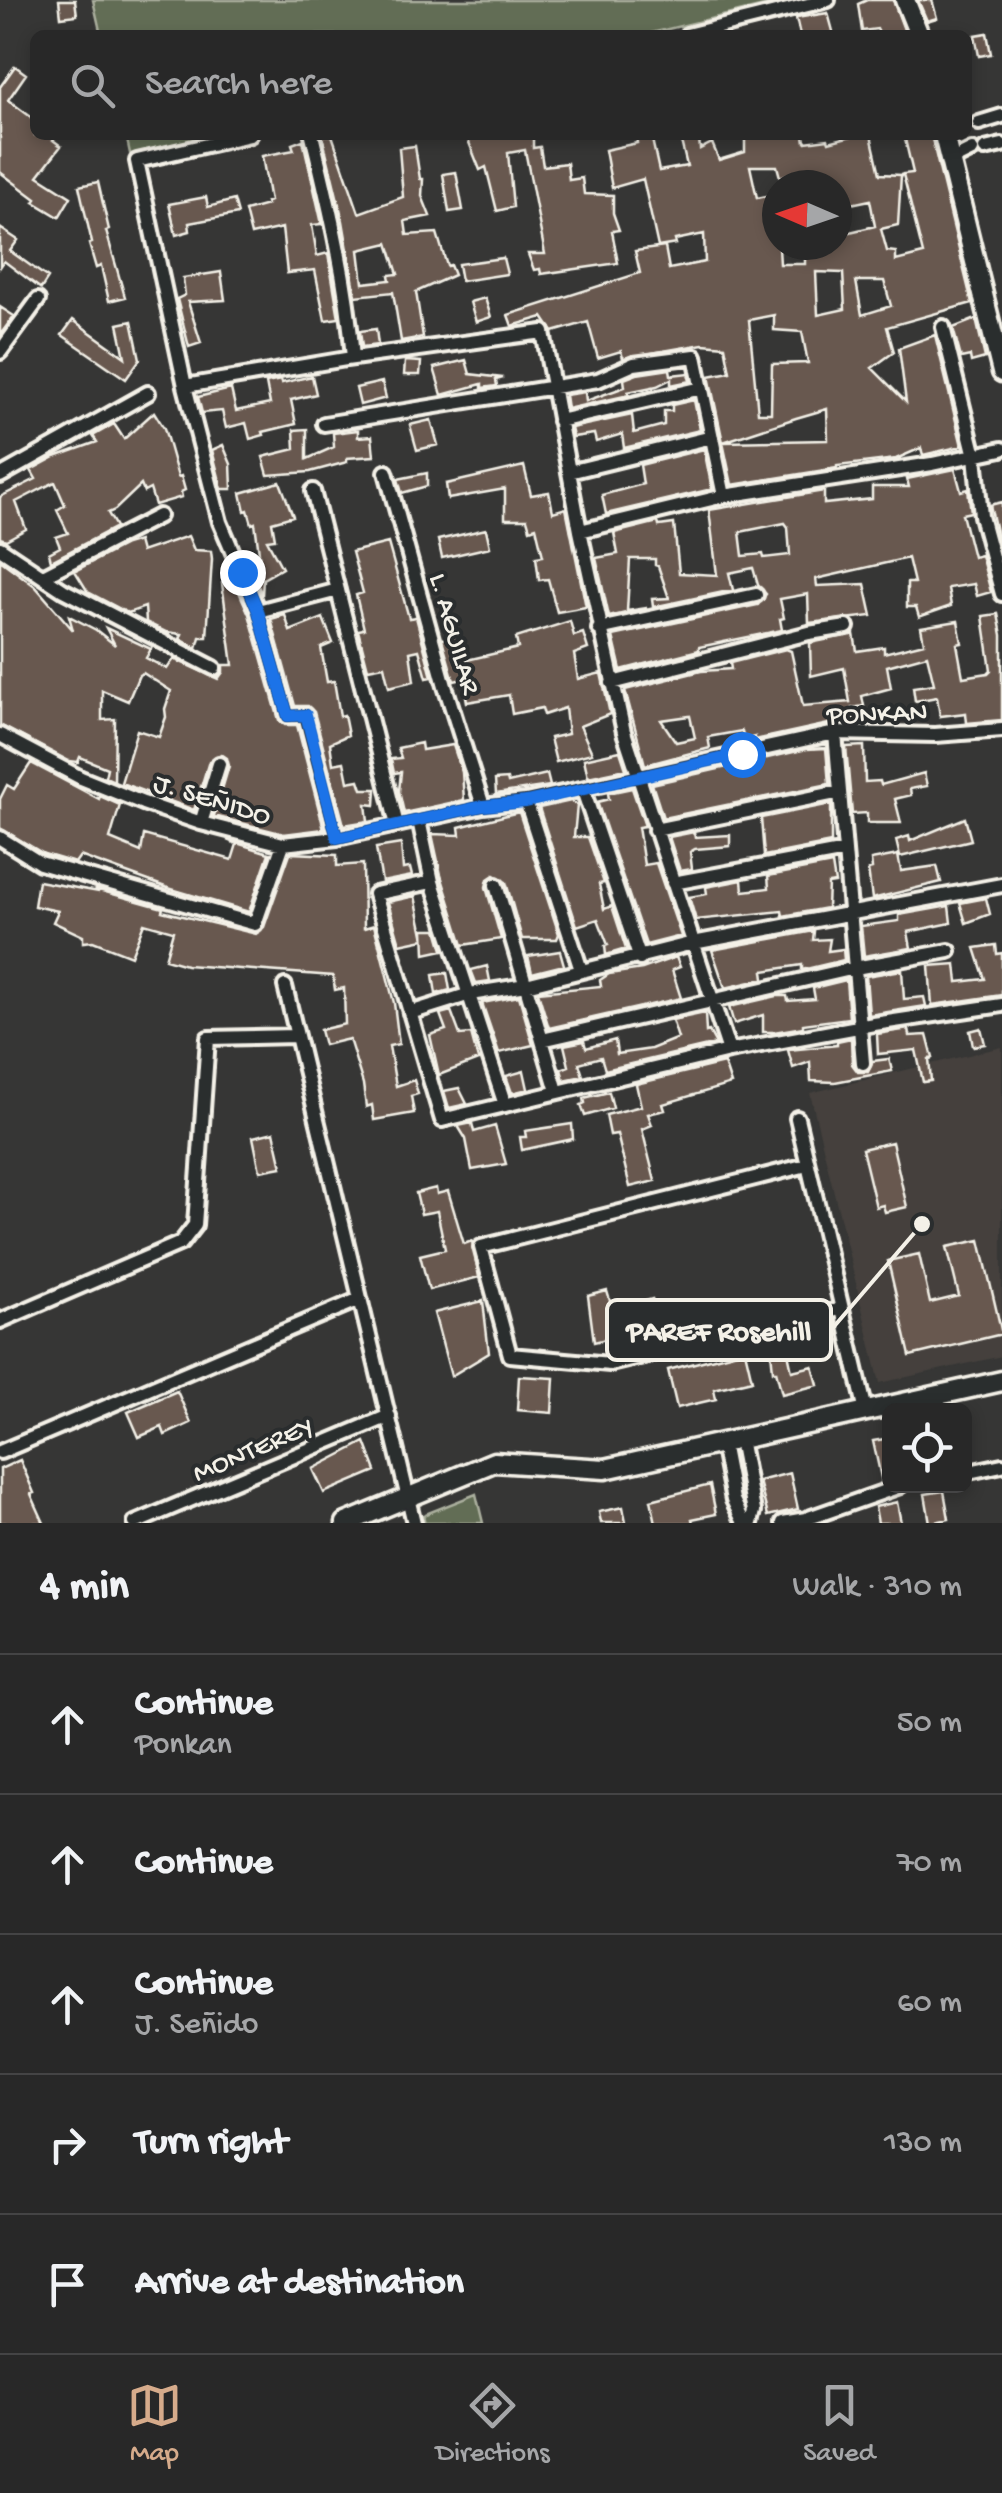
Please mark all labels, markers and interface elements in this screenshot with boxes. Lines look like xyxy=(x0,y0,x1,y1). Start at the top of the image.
search box xyxy=(30,30,972,140)
icon: search xyxy=(65,58,120,113)
text: Search here xyxy=(145,63,332,107)
north arrow xyxy=(762,170,852,260)
route end xyxy=(220,550,266,596)
street label: L. AGUILAR xyxy=(420,570,486,700)
street label: PONKAN xyxy=(825,697,928,734)
route start xyxy=(720,732,766,778)
street label: J. SEÑIDO xyxy=(149,768,274,835)
callout: PAREF Rosehill xyxy=(607,1300,831,1360)
text: PAREF Rosehill xyxy=(625,1317,812,1352)
map controls xyxy=(882,1403,972,1493)
button: locate xyxy=(882,1403,972,1493)
street label: MONTEREY xyxy=(188,1411,319,1491)
text: 4 min xyxy=(40,1564,129,1613)
text: Walk · 310 m xyxy=(793,1569,962,1607)
text: Continue xyxy=(135,1683,273,1727)
icon: ahead xyxy=(40,1697,95,1752)
text: 50 m xyxy=(897,1705,962,1743)
text: Ponkan xyxy=(135,1727,232,1765)
icon: ahead xyxy=(40,1837,95,1892)
text: Continue xyxy=(135,1842,273,1886)
text: 70 m xyxy=(897,1845,962,1883)
text: Continue xyxy=(135,1963,273,2007)
icon: ahead xyxy=(40,1977,95,2032)
text: 60 m xyxy=(897,1985,962,2023)
text: J. Señido xyxy=(135,2007,258,2045)
icon: right xyxy=(40,2117,95,2172)
text: Turn right xyxy=(135,2122,287,2166)
text: 130 m xyxy=(884,2125,962,2163)
icon: arrive xyxy=(40,2257,95,2312)
text: Arrive at destination xyxy=(135,2262,464,2306)
tab: Map xyxy=(127,2378,182,2471)
tab: Directions xyxy=(436,2378,550,2471)
tab: Saved xyxy=(803,2378,875,2471)

